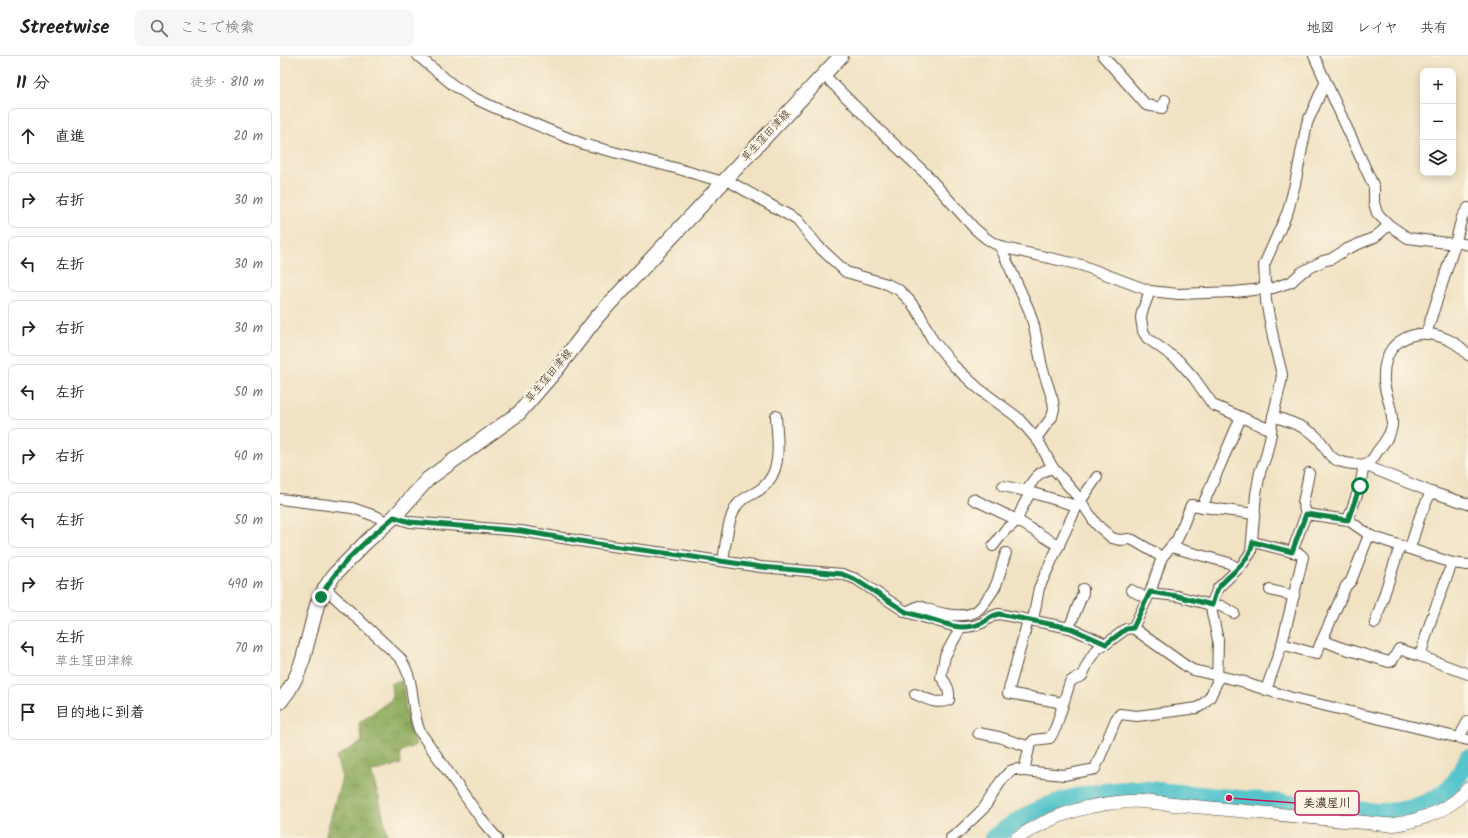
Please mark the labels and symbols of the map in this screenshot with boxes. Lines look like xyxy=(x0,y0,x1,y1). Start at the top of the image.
street label: 草生窪田津線 xyxy=(737,106,795,166)
street label: 草生窪田津線 xyxy=(521,345,577,407)
route start xyxy=(1351,477,1369,495)
route end xyxy=(312,588,330,606)
callout: 美濃屋川 xyxy=(1295,791,1359,815)
text: 美濃屋川 xyxy=(1303,794,1351,813)

